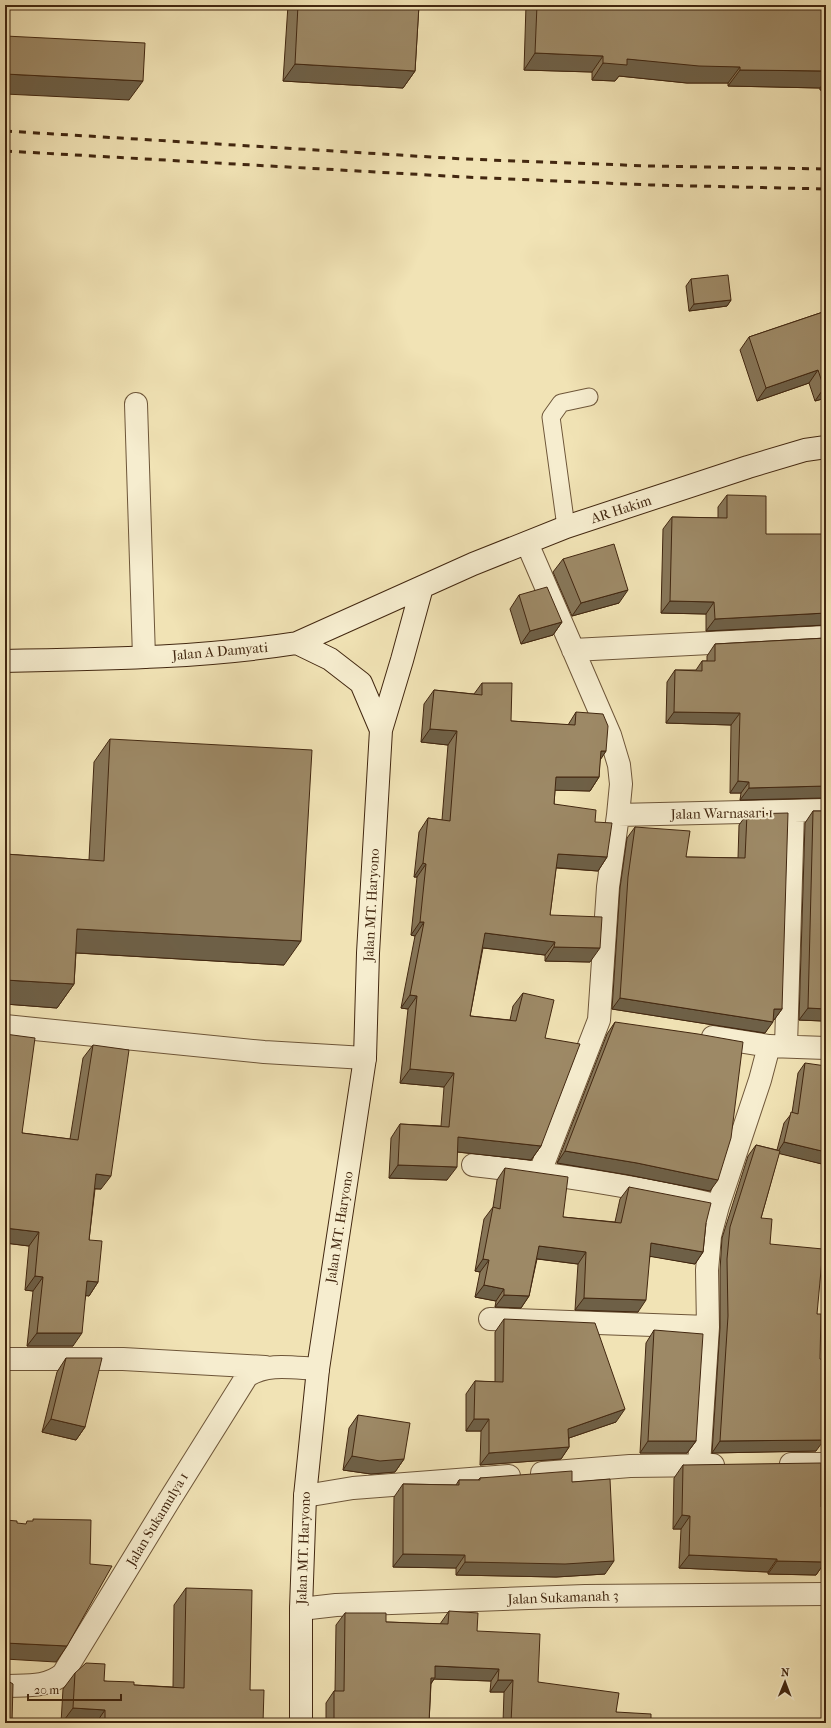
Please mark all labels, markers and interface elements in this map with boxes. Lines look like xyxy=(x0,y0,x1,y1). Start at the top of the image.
street label: AR Hakim xyxy=(588,492,654,528)
street label: Jalan A Damyati xyxy=(170,639,269,664)
street label: Jalan Warnasari 1 xyxy=(670,804,773,823)
street label: Jalan MT. Haryono xyxy=(360,848,383,963)
street label: Jalan MT. Haryono xyxy=(322,1170,357,1285)
street label: Jalan Sukamulya 1 xyxy=(122,1469,192,1570)
street label: Jalan MT. Haryono xyxy=(293,1491,314,1606)
street label: Jalan Sukamanah 3 xyxy=(506,1587,619,1608)
north arrow xyxy=(765,1662,805,1702)
text: N xyxy=(781,1666,790,1679)
scale bar xyxy=(28,1676,121,1702)
text: 20 m xyxy=(34,1683,59,1697)

